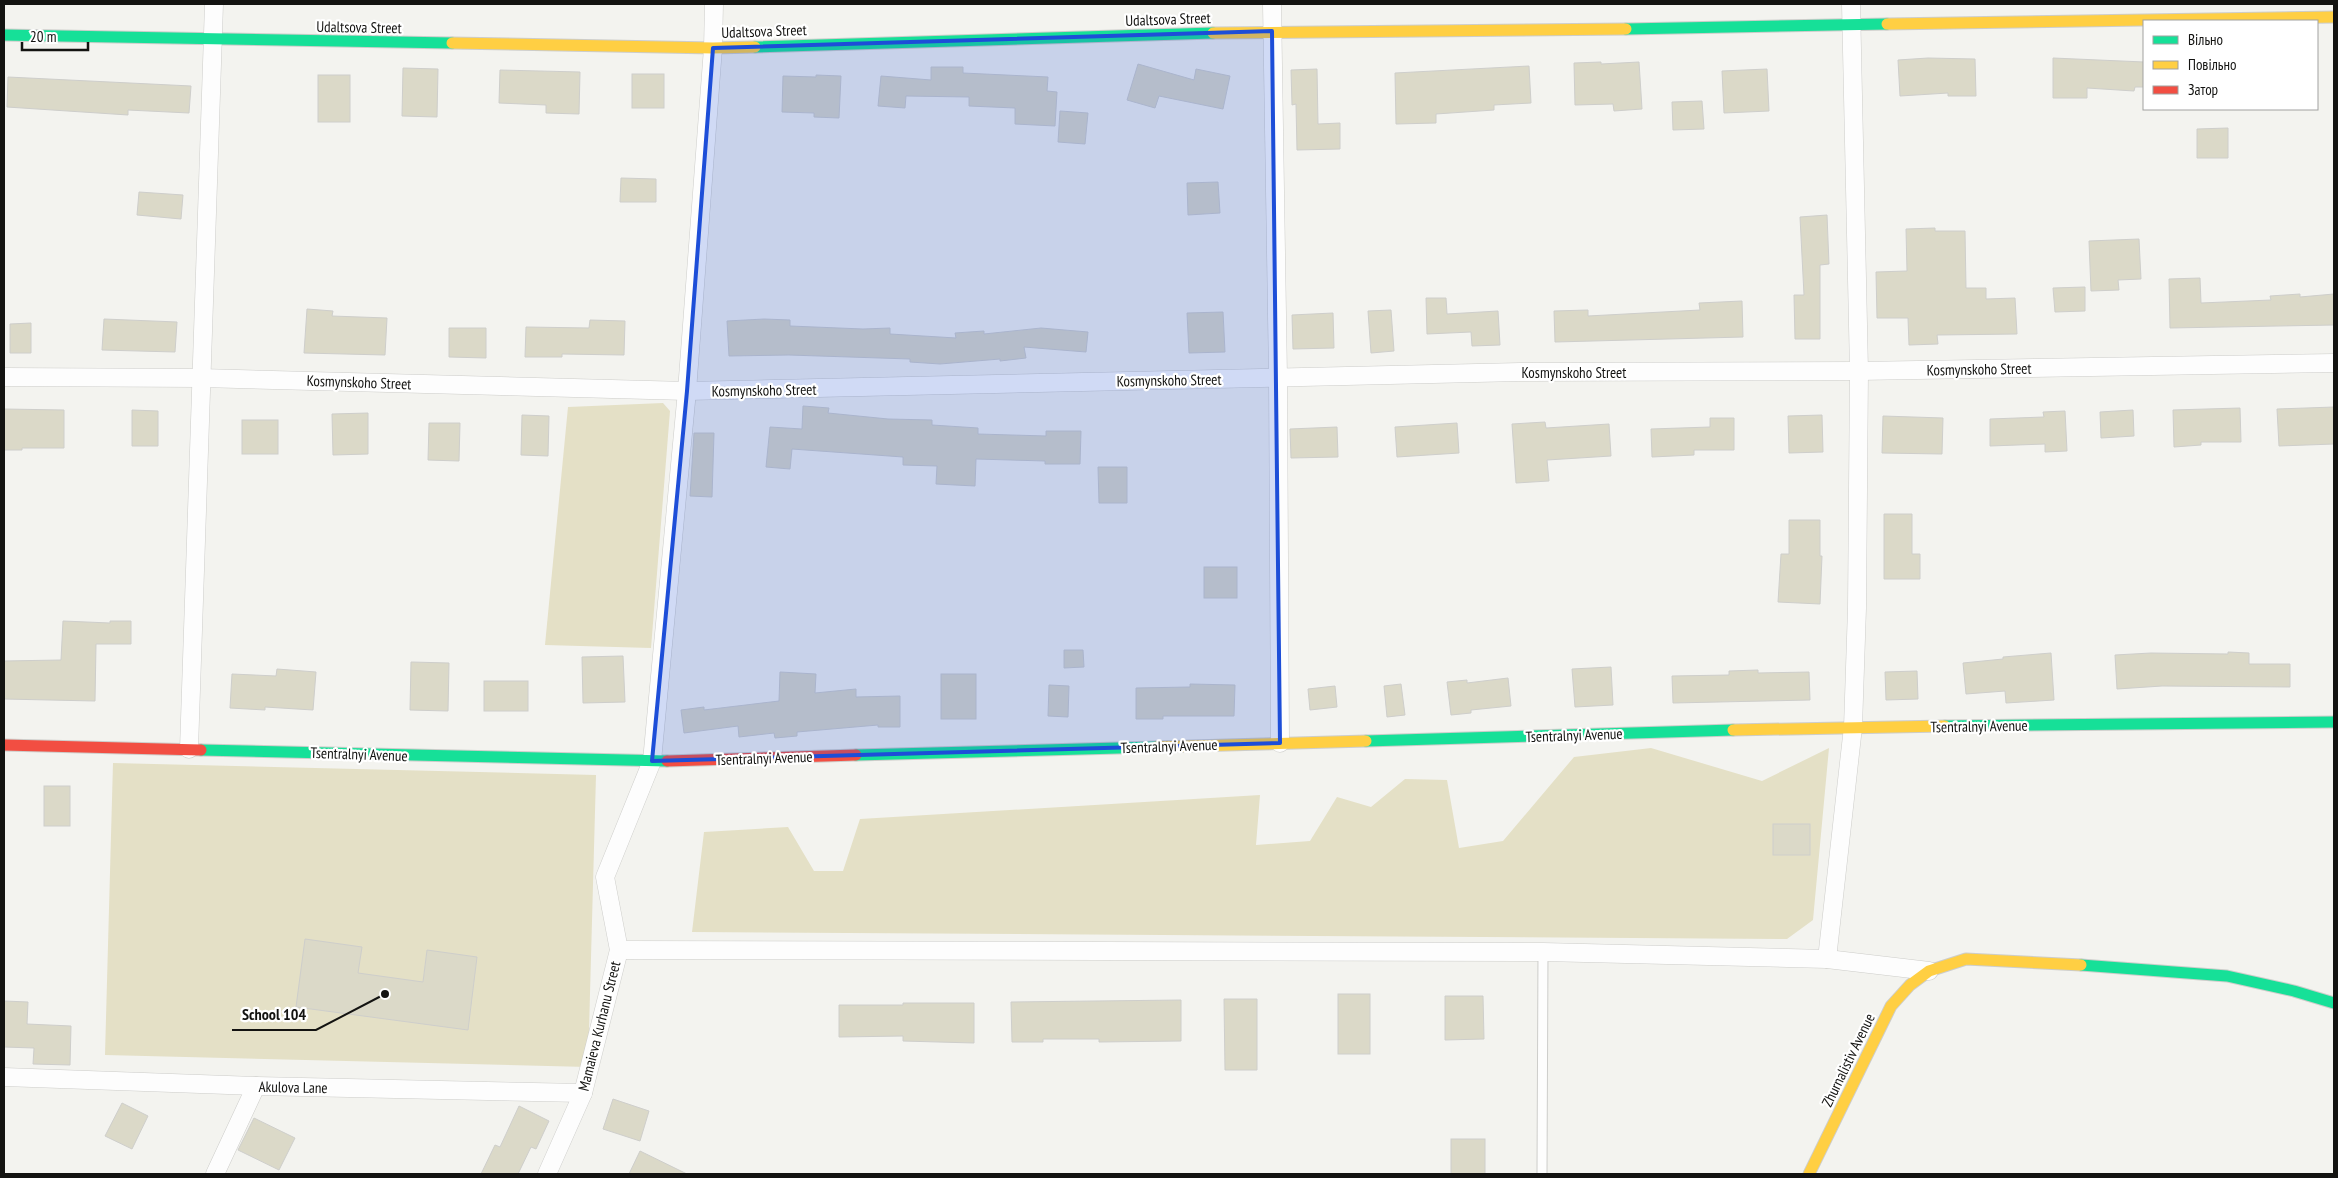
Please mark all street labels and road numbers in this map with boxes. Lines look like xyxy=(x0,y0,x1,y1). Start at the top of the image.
street label: Udaltsova Street xyxy=(1125,8,1211,30)
street label: Udaltsova Street xyxy=(316,17,402,37)
street label: Udaltsova Street xyxy=(721,20,807,42)
street label: Kosmynskoho Street xyxy=(1926,359,2032,379)
street label: Kosmynskoho Street xyxy=(1522,363,1626,382)
street label: Kosmynskoho Street xyxy=(1116,370,1222,390)
street label: Kosmynskoho Street xyxy=(306,371,412,393)
street label: Kosmynskoho Street xyxy=(711,380,817,400)
street label: Tsentralnyi Avenue xyxy=(1930,716,2028,736)
street label: Tsentralnyi Avenue xyxy=(1525,724,1623,746)
street label: Tsentralnyi Avenue xyxy=(1120,735,1218,757)
street label: Tsentralnyi Avenue xyxy=(310,743,408,765)
street label: Tsentralnyi Avenue xyxy=(715,747,813,769)
street label: Mamaieva Kurhanu Street xyxy=(574,959,624,1093)
street label: Zhurnalistiv Avenue xyxy=(1817,1010,1879,1110)
street label: Akulova Lane xyxy=(258,1077,328,1097)

